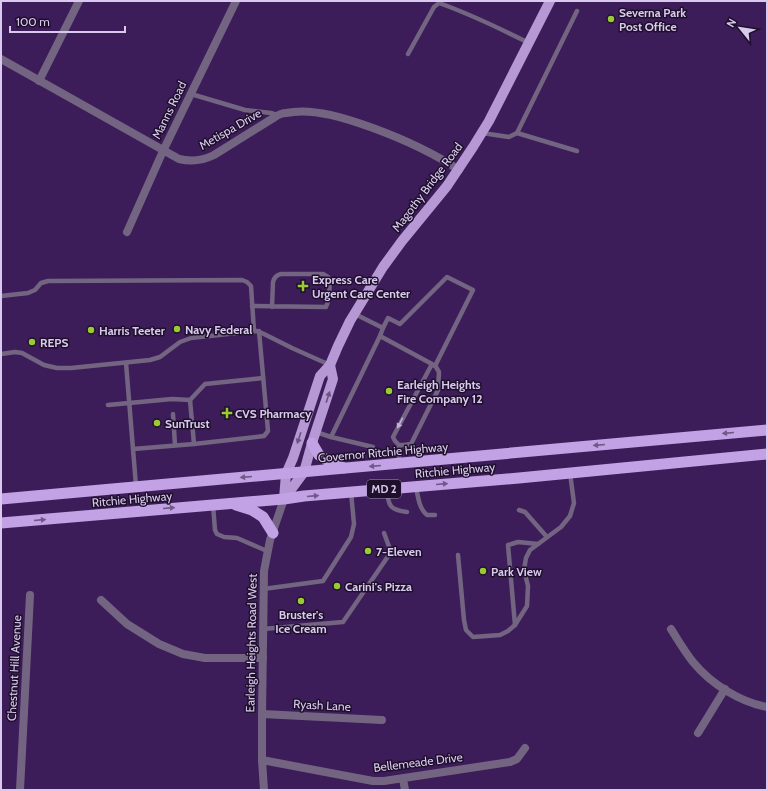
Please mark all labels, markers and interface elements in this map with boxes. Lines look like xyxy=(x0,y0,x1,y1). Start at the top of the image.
place label: Severna Park Post Office xyxy=(619,5,686,34)
scale bar xyxy=(10,8,125,34)
north arrow xyxy=(720,8,760,48)
text: 100 m xyxy=(16,14,50,29)
marker: Severna Park Post Office xyxy=(606,14,616,24)
text: N xyxy=(723,16,739,30)
street label: Manns Road xyxy=(149,79,189,141)
street label: Metispa Drive xyxy=(196,105,264,153)
street label: Magothy Bridge Road xyxy=(389,139,465,235)
place label: Express Care Urgent Care Center xyxy=(312,272,410,301)
marker: Express Care Urgent Care Center xyxy=(297,280,309,292)
place label: Navy Federal xyxy=(185,322,252,337)
place label: Harris Teeter xyxy=(99,323,165,338)
marker: Navy Federal xyxy=(172,324,182,334)
marker: Harris Teeter xyxy=(86,325,96,335)
place label: REPS xyxy=(40,335,68,350)
marker: REPS xyxy=(27,337,37,347)
place label: Earleigh Heights Fire Company 12 xyxy=(397,377,482,406)
marker: Earleigh Heights Fire Company 12 xyxy=(384,386,394,396)
one-way arrow xyxy=(325,390,331,402)
place label: CVS Pharmacy xyxy=(235,406,312,421)
marker: CVS Pharmacy xyxy=(222,408,232,418)
place label: SunTrust xyxy=(165,416,210,431)
one-way arrow xyxy=(397,417,403,429)
marker: SunTrust xyxy=(152,418,162,428)
one-way arrow xyxy=(722,430,734,437)
one-way arrow xyxy=(296,433,302,445)
street label: Governor Ritchie Highway xyxy=(317,439,449,465)
one-way arrow xyxy=(593,442,605,448)
street label: Ritchie Highway xyxy=(414,459,496,481)
one-way arrow xyxy=(369,462,381,469)
one-way arrow xyxy=(240,474,252,481)
road number: MD 2 xyxy=(367,480,401,498)
one-way arrow xyxy=(436,481,448,488)
street label: Ritchie Highway xyxy=(91,488,173,510)
one-way arrow xyxy=(307,492,319,499)
one-way arrow xyxy=(163,505,175,512)
one-way arrow xyxy=(34,516,46,523)
place label: 7-Eleven xyxy=(376,544,422,559)
marker: 7-Eleven xyxy=(363,546,373,556)
place label: Park View xyxy=(491,564,542,579)
marker: Park View xyxy=(478,566,488,576)
street label: Earleigh Heights Road West xyxy=(242,574,260,712)
place label: Carini's Pizza xyxy=(345,579,412,594)
marker: Carini's Pizza xyxy=(332,581,342,591)
marker: Bruster's Ice Cream xyxy=(296,596,306,606)
place label: Bruster's Ice Cream xyxy=(275,607,327,636)
street label: Chestnut Hill Avenue xyxy=(4,615,24,721)
street label: Ryash Lane xyxy=(293,696,351,714)
street label: Bellemeade Drive xyxy=(372,749,464,775)

